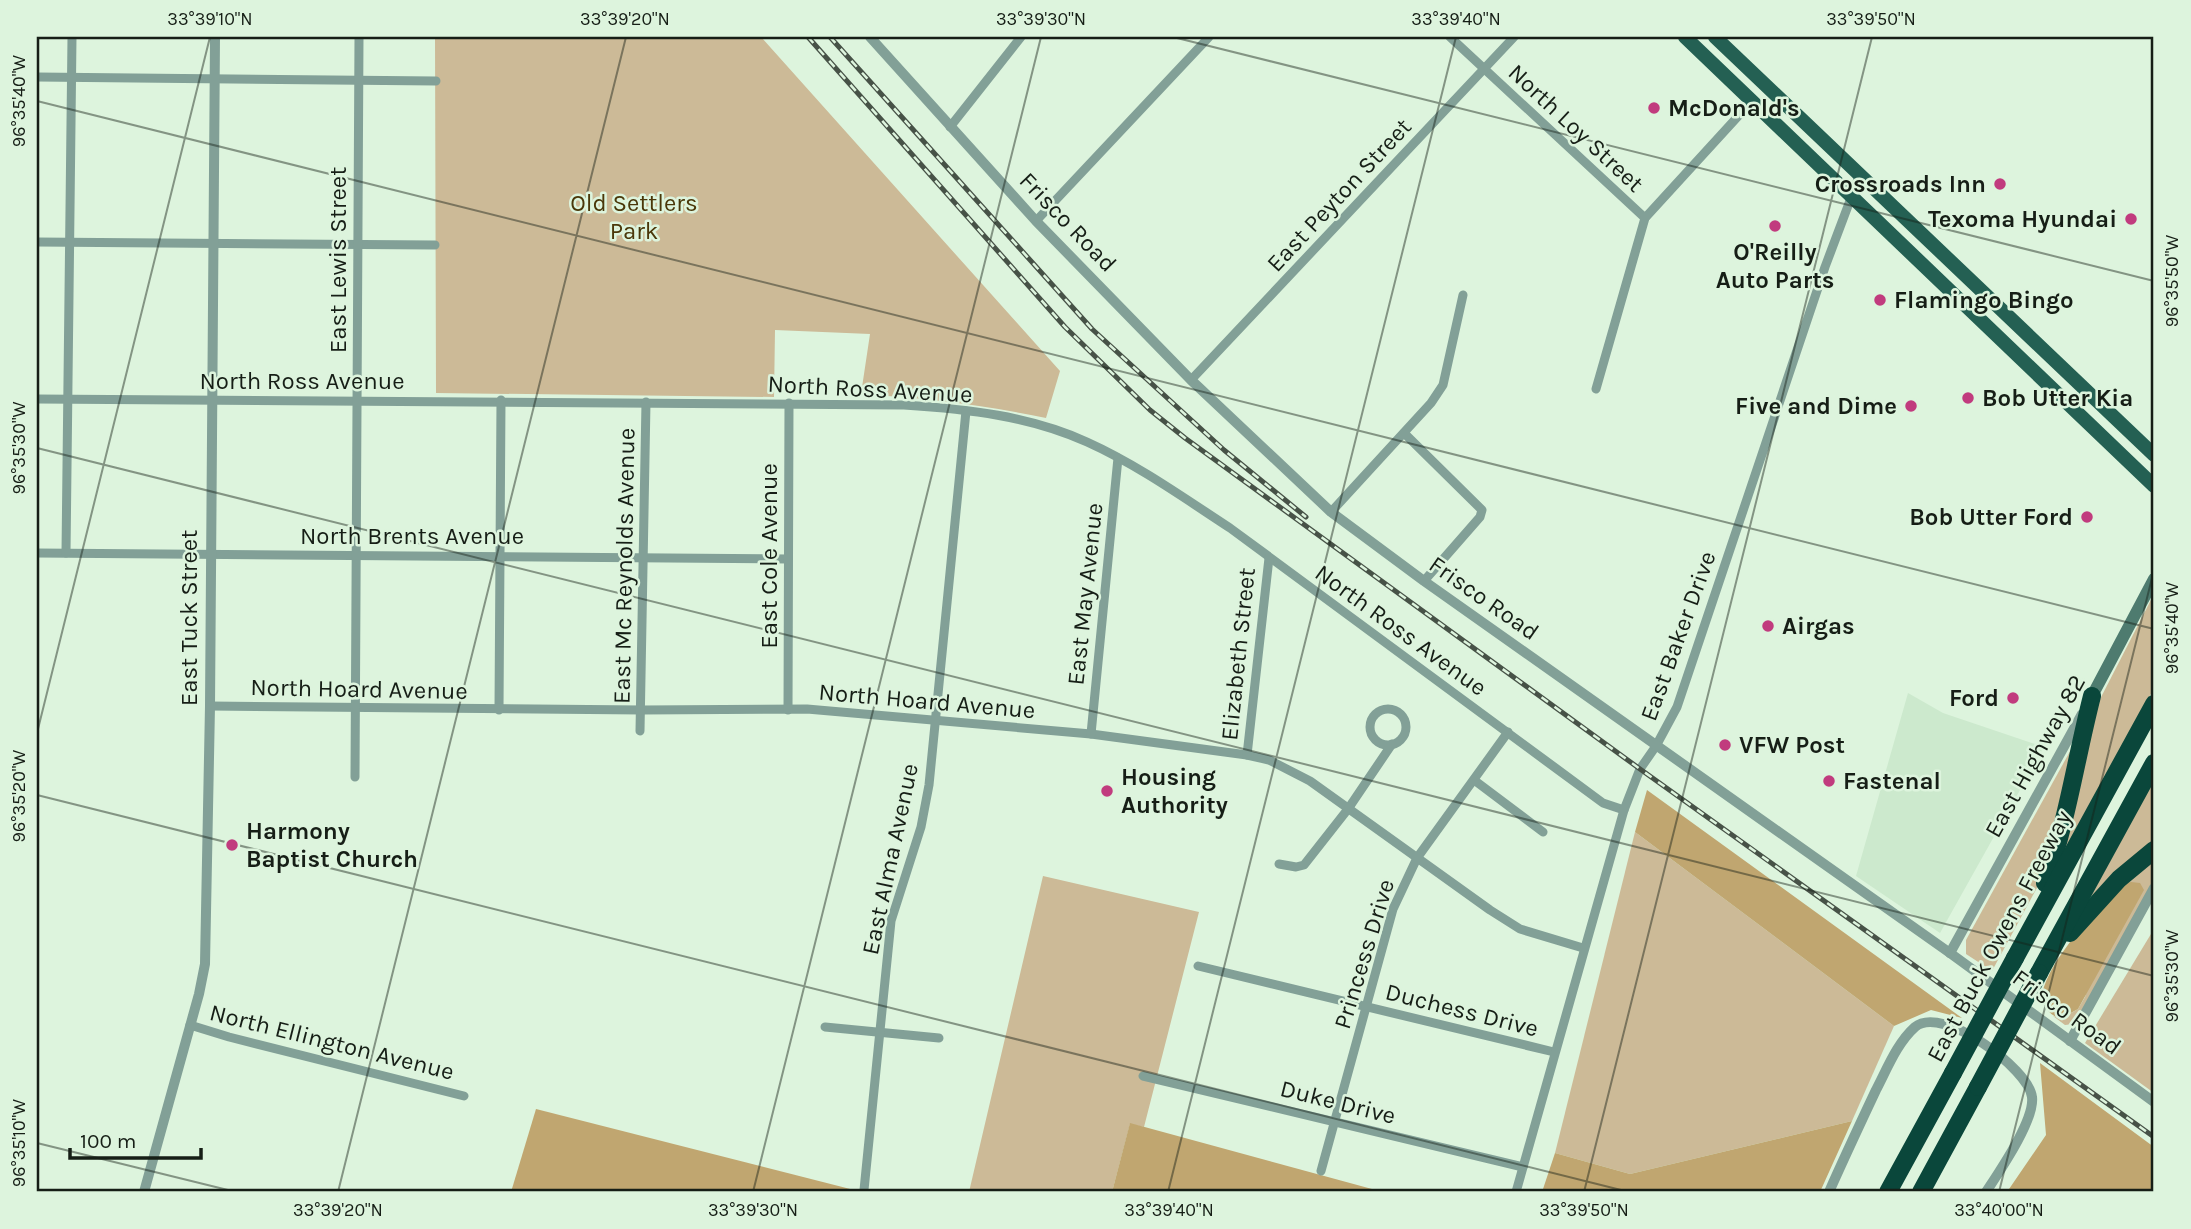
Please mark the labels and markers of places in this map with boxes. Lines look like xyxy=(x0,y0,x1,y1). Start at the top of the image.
place label: McDonald's xyxy=(1668,94,1800,122)
marker: McDonald's xyxy=(1646,100,1662,116)
place label: Crossroads Inn xyxy=(1815,170,1986,198)
marker: Crossroads Inn xyxy=(1992,176,2008,192)
place label: Texoma Hyundai xyxy=(1928,205,2117,233)
marker: Texoma Hyundai xyxy=(2123,211,2139,227)
marker: O'Reilly Auto Parts xyxy=(1767,218,1783,234)
place label: O'Reilly Auto Parts xyxy=(1716,238,1834,294)
place label: Flamingo Bingo xyxy=(1894,286,2074,314)
marker: Flamingo Bingo xyxy=(1872,292,1888,308)
place label: Bob Utter Kia xyxy=(1982,384,2133,412)
marker: Bob Utter Kia xyxy=(1960,390,1976,406)
place label: Five and Dime xyxy=(1735,392,1897,420)
marker: Five and Dime xyxy=(1903,398,1919,414)
place label: Bob Utter Ford xyxy=(1909,503,2073,531)
marker: Bob Utter Ford xyxy=(2079,509,2095,525)
place label: Airgas xyxy=(1782,612,1855,640)
marker: Airgas xyxy=(1760,618,1776,634)
place label: Ford xyxy=(1949,684,1999,712)
marker: Ford xyxy=(2005,690,2021,706)
place label: VFW Post xyxy=(1739,731,1845,759)
marker: VFW Post xyxy=(1717,737,1733,753)
place label: Housing Authority xyxy=(1121,763,1228,819)
place label: Fastenal xyxy=(1843,767,1941,795)
marker: Fastenal xyxy=(1821,773,1837,789)
marker: Housing Authority xyxy=(1099,783,1115,799)
place label: Harmony Baptist Church xyxy=(246,817,418,873)
marker: Harmony Baptist Church xyxy=(224,837,240,853)

